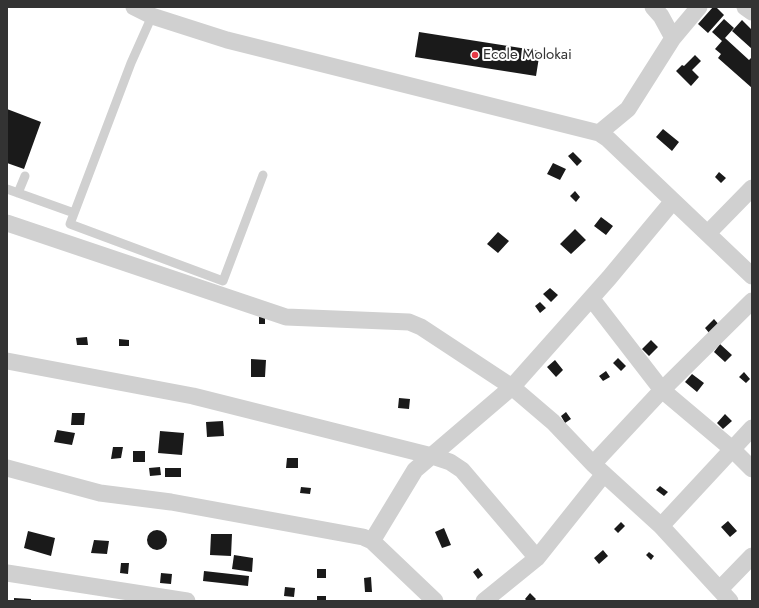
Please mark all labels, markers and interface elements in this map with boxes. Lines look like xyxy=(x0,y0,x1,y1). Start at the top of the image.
place label: Ecole Molokai xyxy=(483,46,572,64)
marker: Ecole Molokai xyxy=(470,50,480,60)

